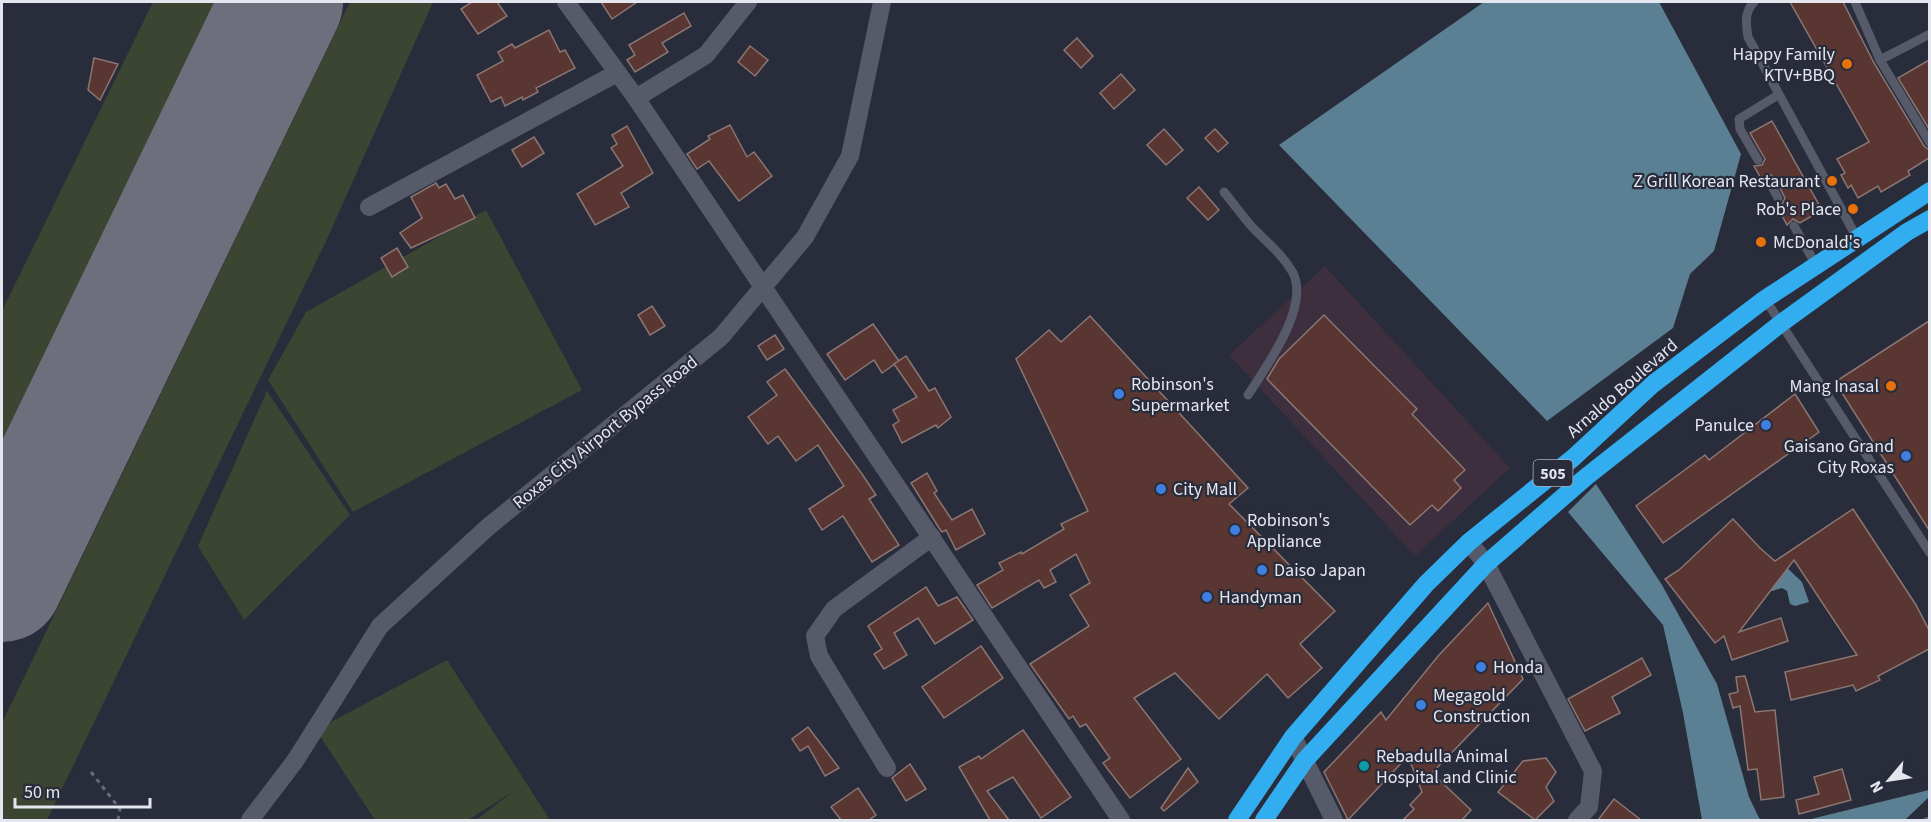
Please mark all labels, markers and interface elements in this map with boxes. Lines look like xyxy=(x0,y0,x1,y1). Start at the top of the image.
place label: Happy Family KTV+BBQ xyxy=(1733,42,1836,88)
marker: Happy Family KTV+BBQ xyxy=(1840,57,1854,71)
place label: Z Grill Korean Restaurant xyxy=(1633,169,1820,194)
marker: Z Grill Korean Restaurant xyxy=(1825,174,1839,188)
place label: Rob's Place xyxy=(1756,197,1841,222)
marker: Rob's Place xyxy=(1846,202,1860,216)
place label: McDonald's xyxy=(1773,230,1860,255)
marker: McDonald's xyxy=(1754,235,1768,249)
street label: Arnaldo Boulevard xyxy=(1561,333,1683,444)
street label: Roxas City Airport Bypass Road xyxy=(508,350,703,515)
place label: Robinson's Supermarket xyxy=(1131,372,1229,418)
place label: Mang Inasal xyxy=(1789,374,1879,399)
marker: Mang Inasal xyxy=(1884,379,1898,393)
marker: Robinson's Supermarket xyxy=(1112,387,1126,401)
place label: Panulce xyxy=(1695,413,1754,438)
marker: Panulce xyxy=(1759,418,1773,432)
place label: Gaisano Grand City Roxas xyxy=(1784,434,1894,480)
marker: Gaisano Grand City Roxas xyxy=(1899,449,1913,463)
road number: 505 xyxy=(1534,460,1572,486)
place label: City Mall xyxy=(1173,477,1237,502)
marker: City Mall xyxy=(1154,482,1168,496)
place label: Robinson's Appliance xyxy=(1247,508,1330,554)
marker: Robinson's Appliance xyxy=(1228,523,1242,537)
place label: Daiso Japan xyxy=(1274,558,1366,583)
marker: Daiso Japan xyxy=(1255,563,1269,577)
place label: Handyman xyxy=(1219,585,1302,610)
marker: Handyman xyxy=(1200,590,1214,604)
place label: Honda xyxy=(1493,655,1543,680)
marker: Honda xyxy=(1474,660,1488,674)
place label: Megagold Construction xyxy=(1433,683,1530,729)
marker: Megagold Construction xyxy=(1414,698,1428,712)
place label: Rebadulla Animal Hospital and Clinic xyxy=(1376,744,1517,790)
north arrow xyxy=(1859,750,1919,810)
marker: Rebadulla Animal Hospital and Clinic xyxy=(1357,759,1371,773)
scale bar xyxy=(15,771,150,809)
text: N xyxy=(1865,777,1889,797)
text: 50 m xyxy=(24,780,60,805)

